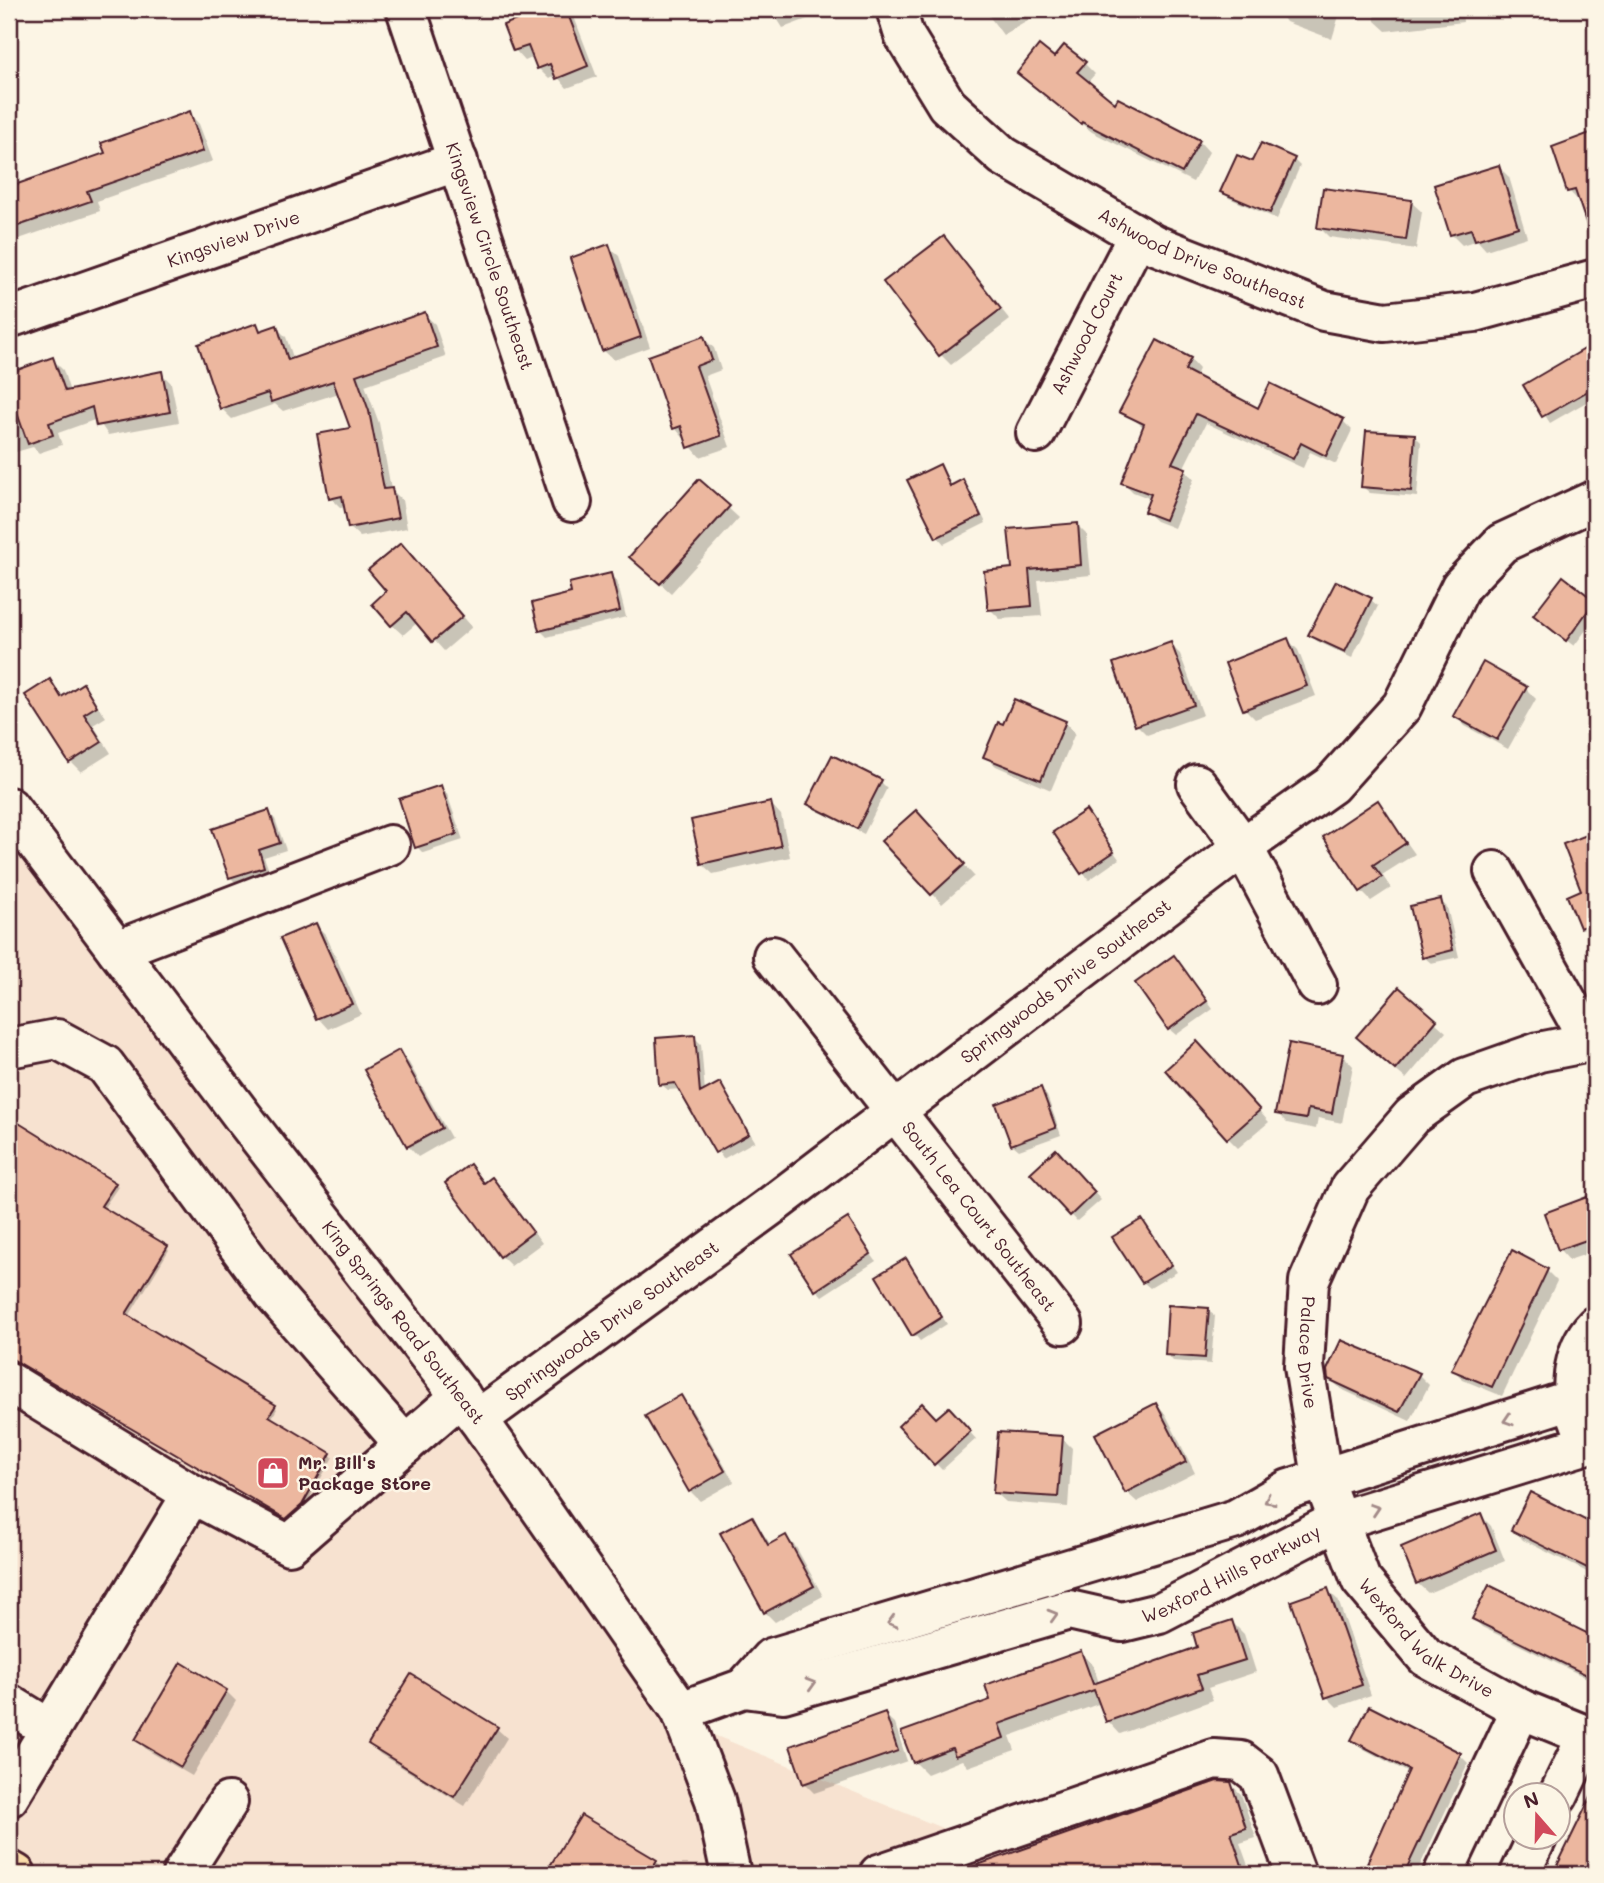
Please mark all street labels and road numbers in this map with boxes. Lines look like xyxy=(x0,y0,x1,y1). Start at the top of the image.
street label: Kingsview Circle Southeast xyxy=(441,139,540,373)
street label: Ashwood Drive Southeast xyxy=(1094,202,1310,314)
street label: Kingsview Drive xyxy=(164,204,303,273)
street label: Ashwood Court xyxy=(1045,268,1128,398)
street label: Springwoods Drive Southeast xyxy=(955,893,1176,1069)
street label: South Lea Court Southeast xyxy=(897,1116,1062,1316)
street label: King Springs Road Southeast xyxy=(317,1215,491,1429)
street label: Springwoods Drive Southeast xyxy=(500,1235,723,1406)
street label: Palace Drive xyxy=(1292,1295,1324,1410)
street label: Wexford Hills Parkway xyxy=(1139,1519,1324,1628)
street label: Wexford Walk Drive xyxy=(1354,1573,1498,1703)

